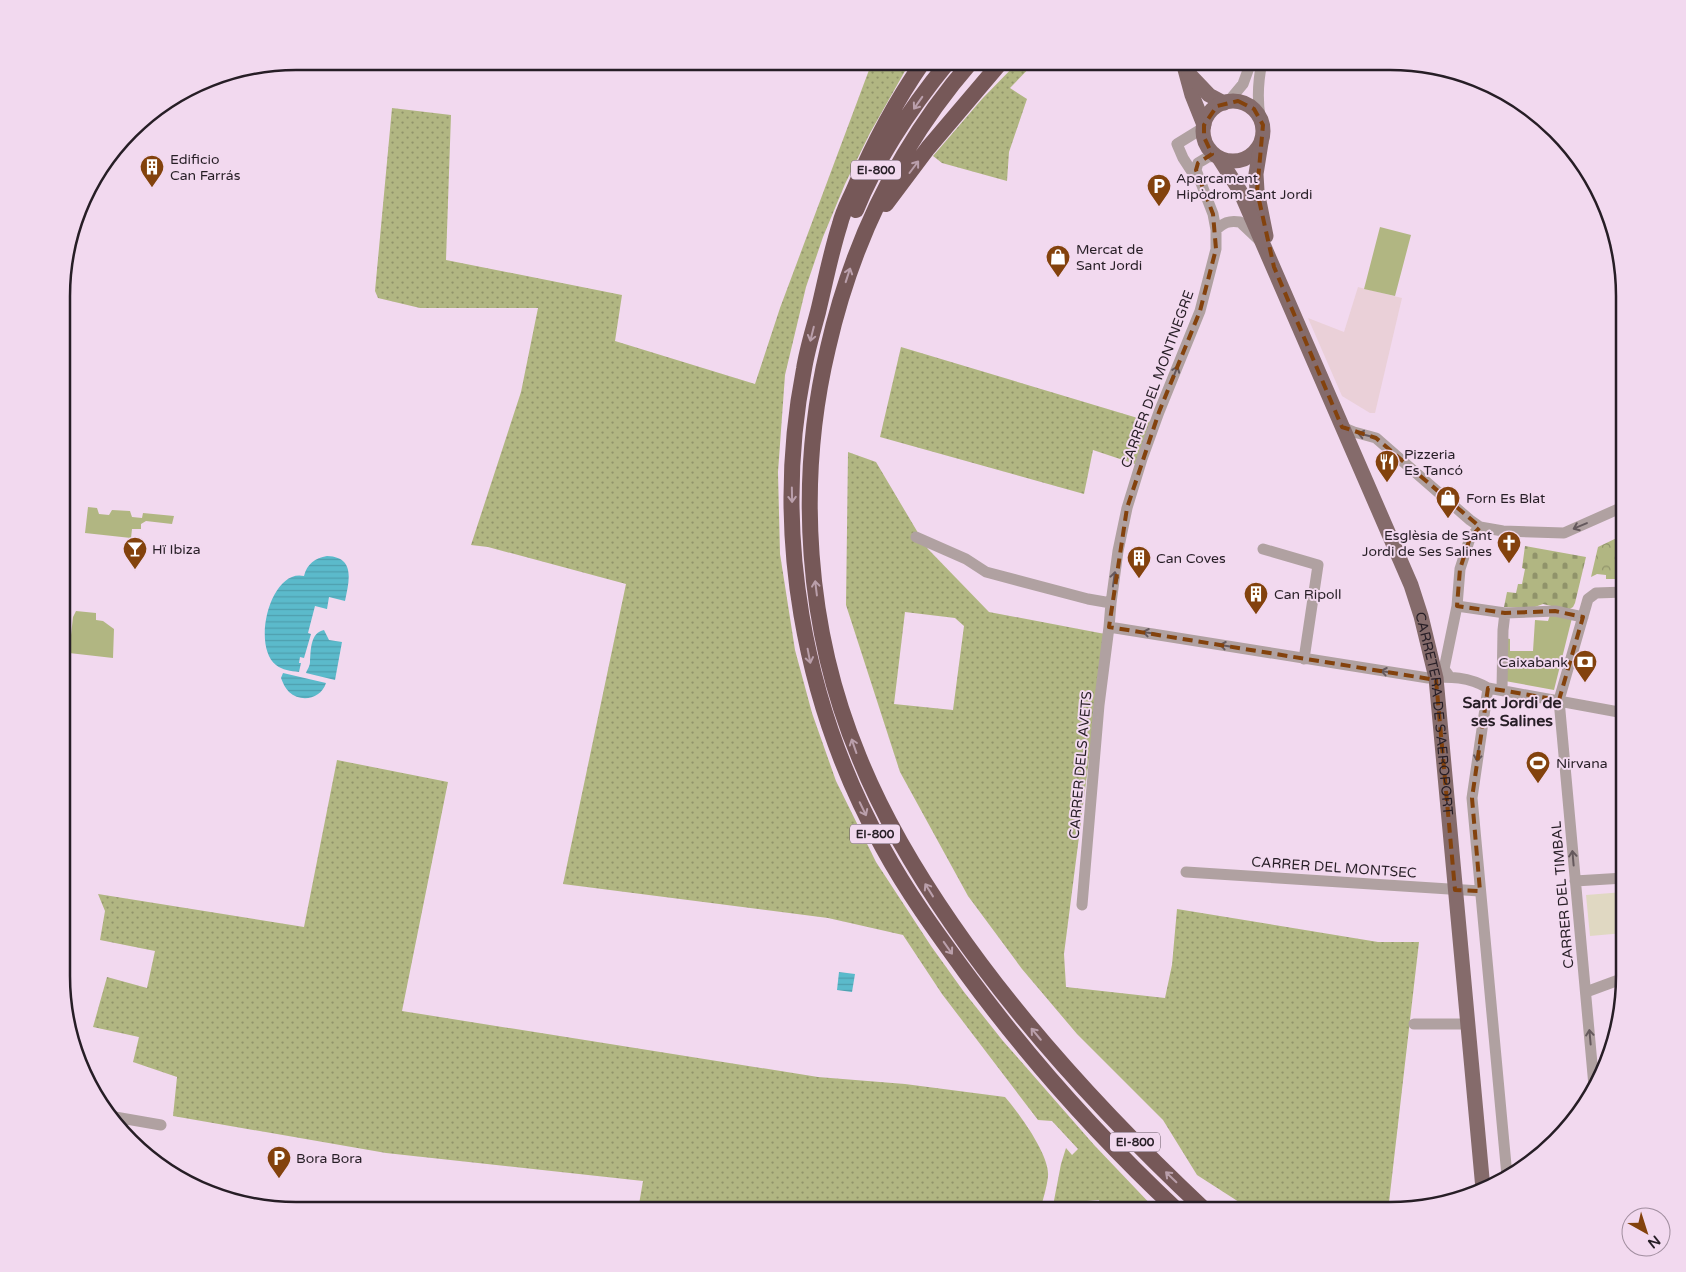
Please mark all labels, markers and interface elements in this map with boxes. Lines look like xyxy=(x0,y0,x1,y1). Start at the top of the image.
one-way arrow xyxy=(913,96,923,110)
place label: Edificio Can Farrás xyxy=(170,151,241,184)
building icon: Edificio Can Farrás xyxy=(139,154,165,188)
road number: EI-800 xyxy=(851,160,901,180)
one-way arrow xyxy=(908,161,919,174)
place label: Aparcament Hipòdrom Sant Jordi xyxy=(1176,170,1313,203)
parking icon: Aparcament Hipòdrom Sant Jordi xyxy=(1146,173,1172,207)
place label: Mercat de Sant Jordi xyxy=(1076,241,1143,274)
shop icon: Mercat de Sant Jordi xyxy=(1045,244,1071,278)
one-way arrow xyxy=(844,267,853,283)
street label: CARRER DEL MONTNEGRE xyxy=(1117,288,1198,470)
one-way arrow xyxy=(807,325,817,341)
one-way arrow xyxy=(1170,366,1180,381)
one-way arrow xyxy=(1358,430,1374,439)
place label: Pizzeria Es Tancó xyxy=(1404,446,1463,479)
restaurant icon: Pizzeria Es Tancó xyxy=(1374,449,1400,483)
shop icon: Forn Es Blat xyxy=(1435,485,1461,519)
one-way arrow xyxy=(787,487,797,503)
place label: Forn Es Blat xyxy=(1466,490,1546,507)
one-way arrow xyxy=(1573,521,1588,531)
place label: Esglèsia de Sant Jordi de Ses Salines xyxy=(1362,527,1493,560)
church icon: Esglèsia de Sant Jordi de Ses Salines xyxy=(1496,530,1522,564)
bar icon: Hï Ibiza xyxy=(122,536,148,570)
place label: Hï Ibiza xyxy=(152,541,201,558)
building icon: Can Coves xyxy=(1126,545,1152,579)
place label: Can Coves xyxy=(1156,550,1226,567)
one-way arrow xyxy=(1110,571,1120,587)
one-way arrow xyxy=(811,580,821,596)
building icon: Can Ripoll xyxy=(1243,581,1269,615)
place label: Can Ripoll xyxy=(1274,586,1342,603)
street label: CARRETERA DE S'AEROPORT xyxy=(1411,610,1457,816)
one-way arrow xyxy=(1142,628,1158,638)
one-way arrow xyxy=(1220,641,1236,651)
one-way arrow xyxy=(805,648,814,664)
bank icon: Caixabank xyxy=(1572,649,1598,683)
place label: Caixabank xyxy=(1499,654,1568,671)
one-way arrow xyxy=(1380,667,1396,677)
street label: CARRER DELS AVETS xyxy=(1066,690,1095,840)
district label: Sant Jordi de ses Salines xyxy=(1462,693,1562,731)
one-way arrow xyxy=(849,738,858,754)
one-way arrow xyxy=(1473,745,1483,761)
sports icon: Nirvana xyxy=(1525,750,1551,784)
place label: Nirvana xyxy=(1556,755,1608,772)
one-way arrow xyxy=(858,802,868,817)
street label: CARRER DEL TIMBAL xyxy=(1548,820,1577,969)
road number: EI-800 xyxy=(850,824,900,844)
one-way arrow xyxy=(1568,851,1578,867)
street label: CARRER DEL MONTSEC xyxy=(1251,853,1417,882)
one-way arrow xyxy=(924,883,934,897)
one-way arrow xyxy=(943,941,953,955)
one-way arrow xyxy=(1031,1028,1042,1041)
one-way arrow xyxy=(1585,1030,1595,1046)
road number: EI-800 xyxy=(1110,1132,1160,1152)
parking icon: Bora Bora xyxy=(266,1145,292,1179)
place label: Bora Bora xyxy=(296,1150,362,1167)
one-way arrow xyxy=(1165,1171,1177,1183)
north arrow xyxy=(1621,1207,1671,1257)
text: N xyxy=(1644,1232,1664,1252)

